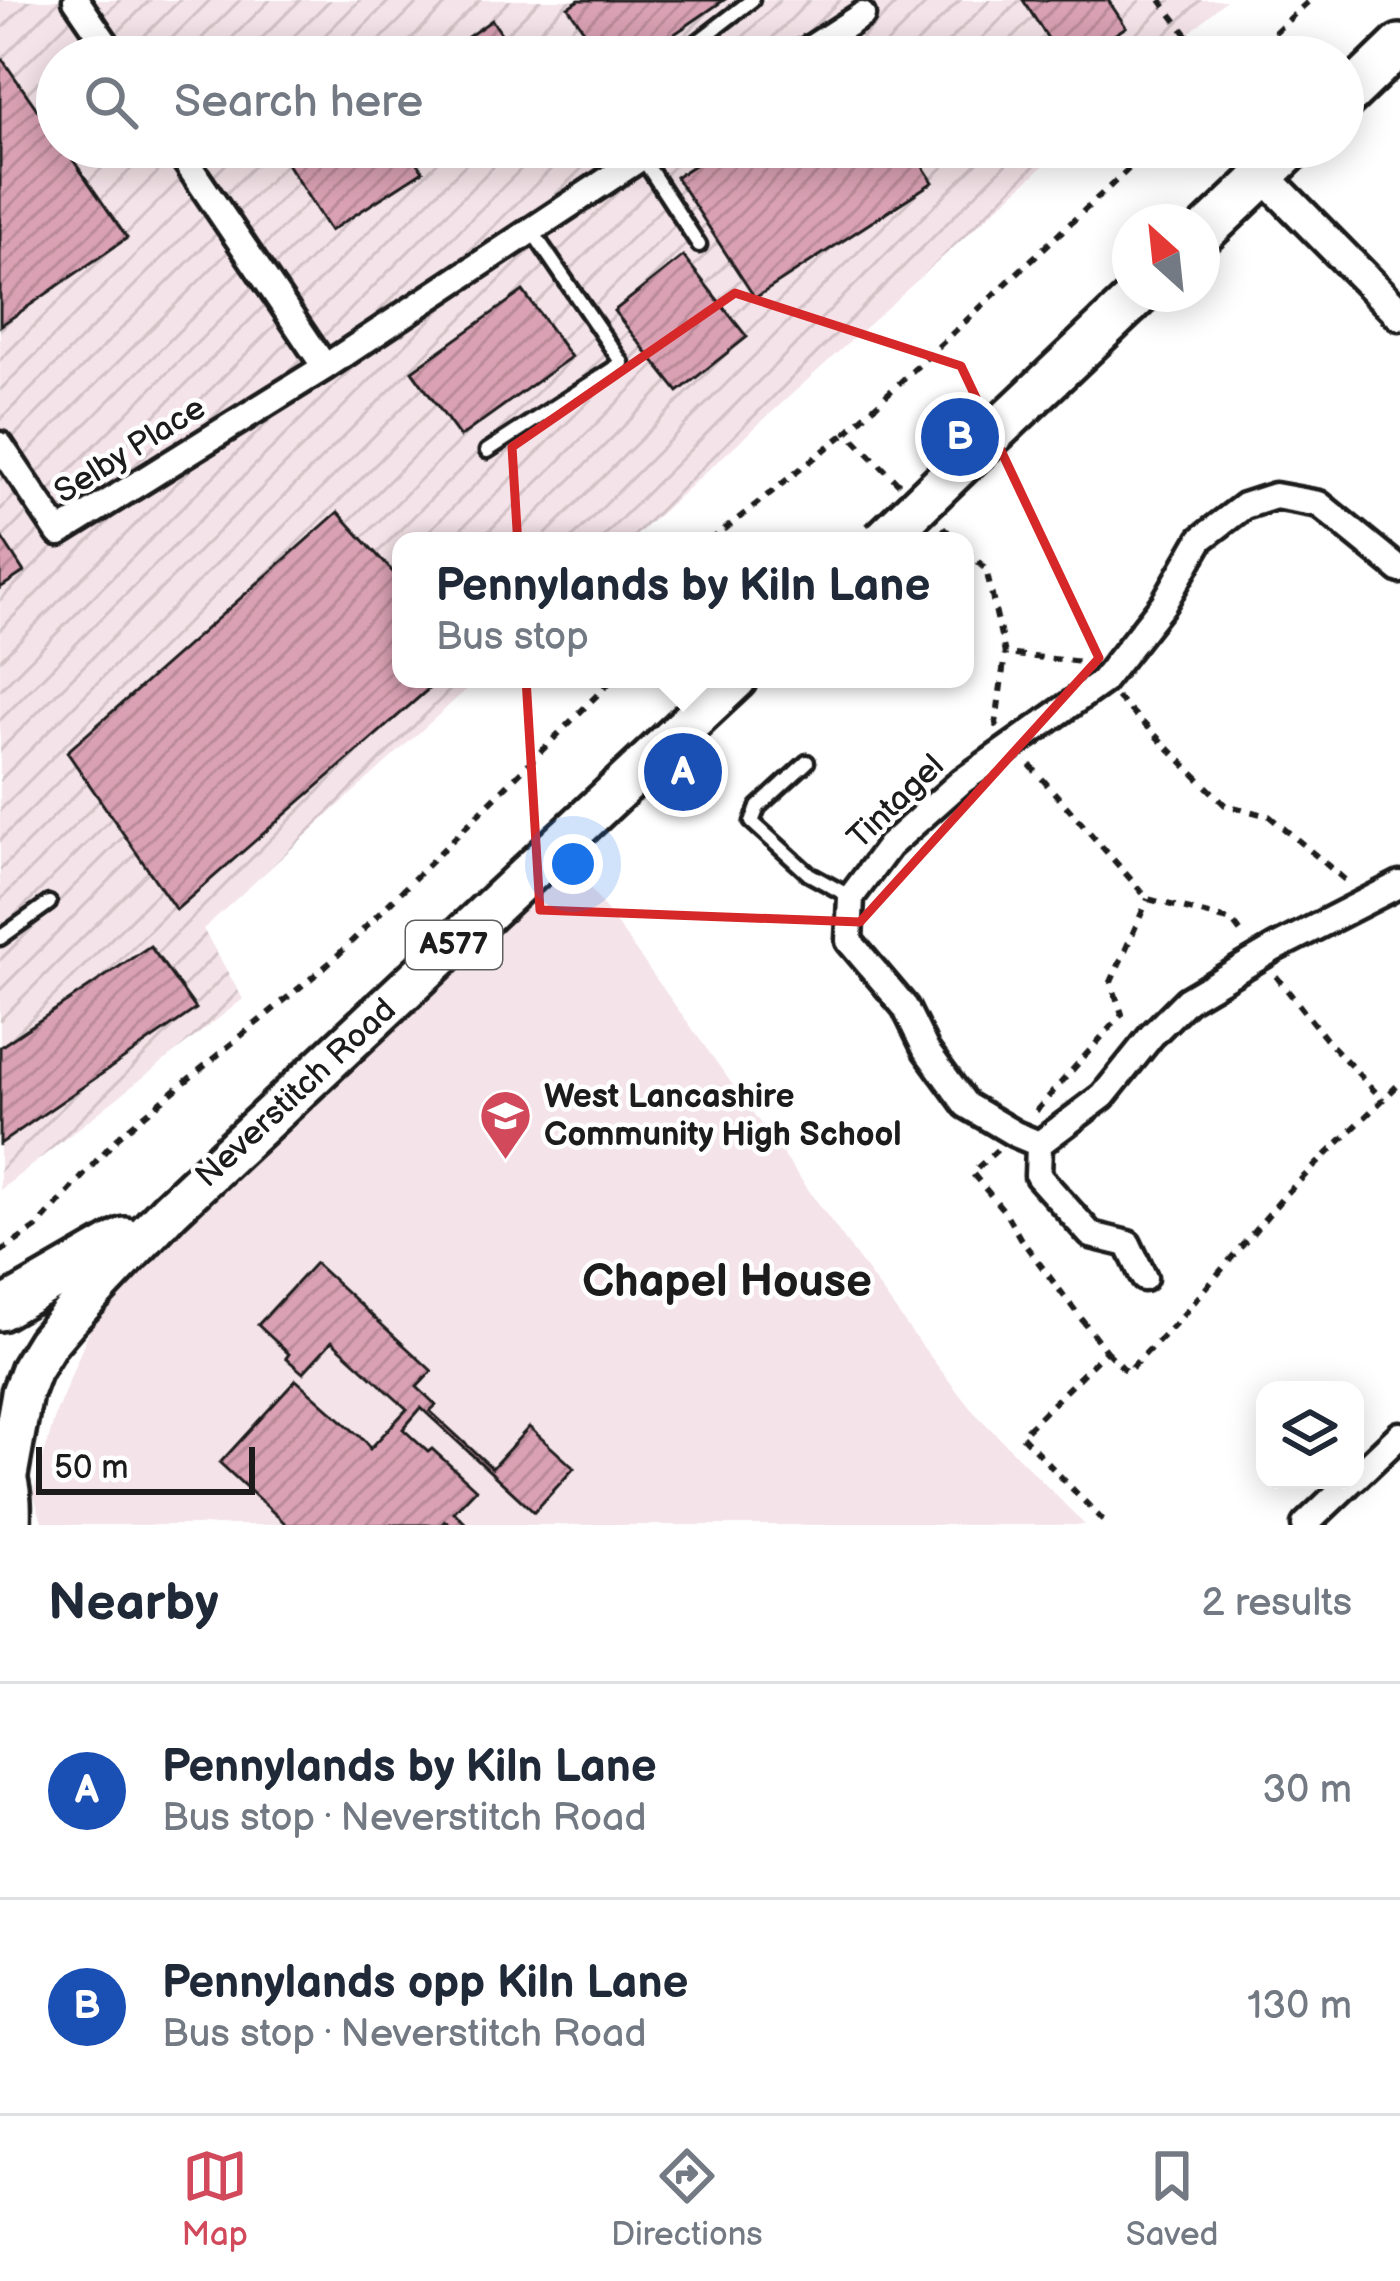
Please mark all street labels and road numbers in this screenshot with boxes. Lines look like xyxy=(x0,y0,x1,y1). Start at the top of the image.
street label: Selby Place xyxy=(47,388,213,512)
street label: Tintagel xyxy=(839,746,953,858)
road number: A577 xyxy=(406,921,502,969)
street label: Neverstitch Road xyxy=(188,990,404,1196)

